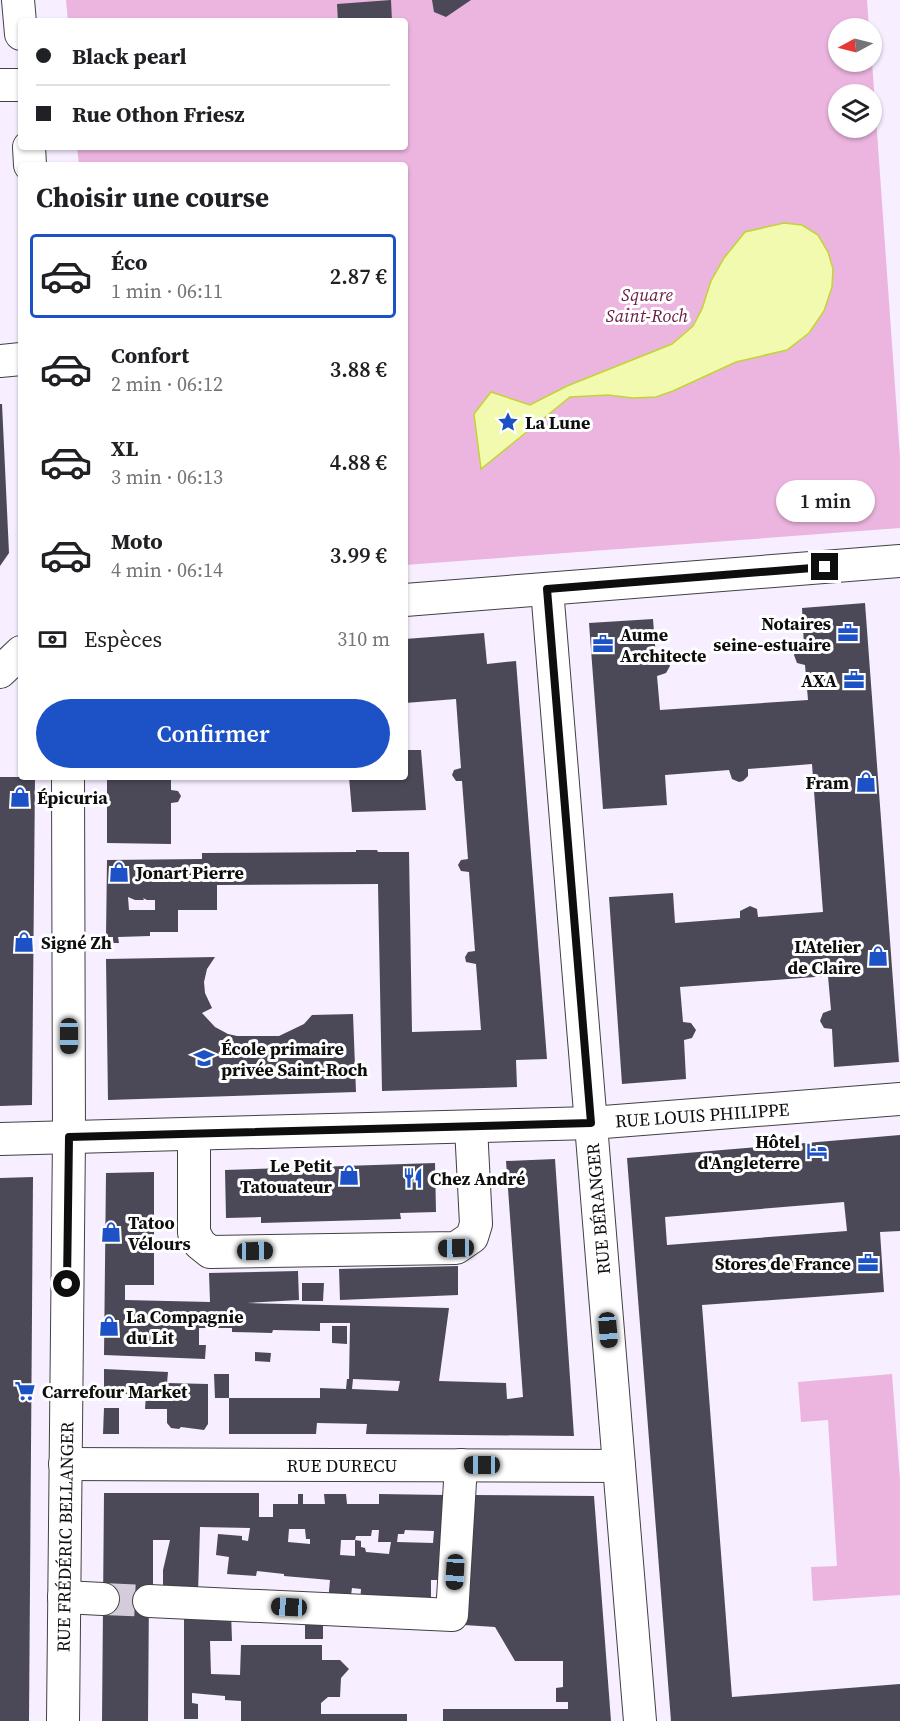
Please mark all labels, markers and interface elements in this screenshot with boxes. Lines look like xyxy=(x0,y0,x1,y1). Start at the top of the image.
north arrow xyxy=(828,18,882,72)
map controls xyxy=(828,18,882,138)
text: Black pearl xyxy=(72,41,187,71)
button: layers xyxy=(828,84,882,138)
text: Rue Othon Friesz xyxy=(72,99,244,129)
text: Choisir une course xyxy=(36,179,269,216)
text: Éco xyxy=(111,247,148,277)
icon: car xyxy=(39,249,93,303)
text: 2.87 € xyxy=(330,261,387,291)
text: 1 min · 06:11 xyxy=(111,277,223,305)
park label: Square Saint-Roch xyxy=(606,282,688,328)
text: Confort xyxy=(111,340,189,370)
icon: car xyxy=(39,342,93,396)
text: 3.88 € xyxy=(330,354,387,384)
text: 2 min · 06:12 xyxy=(111,370,223,398)
place icon: La Lune xyxy=(496,410,520,434)
place label: La Lune xyxy=(525,410,590,435)
text: XL xyxy=(111,433,138,463)
icon: car xyxy=(39,435,93,489)
text: 4.88 € xyxy=(330,447,387,477)
text: 3 min · 06:13 xyxy=(111,463,223,491)
callout: 1 min xyxy=(776,480,874,522)
text: 1 min xyxy=(800,487,851,515)
text: Moto xyxy=(111,526,163,556)
icon: car xyxy=(39,528,93,582)
text: 3.99 € xyxy=(330,540,387,570)
route end xyxy=(811,553,838,580)
text: 4 min · 06:14 xyxy=(111,556,223,584)
place label: Notaires seine-estuaire xyxy=(713,611,831,657)
office icon: Notaires seine-estuaire xyxy=(836,621,860,645)
place label: Aume Architecte xyxy=(620,622,706,668)
icon: cash xyxy=(36,623,69,656)
text: Espèces xyxy=(84,624,162,654)
text: 310 m xyxy=(337,625,390,653)
office icon: Aume Architecte xyxy=(591,632,615,656)
place label: AXA xyxy=(801,668,837,693)
office icon: AXA xyxy=(842,668,866,692)
button: Confirmer xyxy=(36,699,390,768)
place label: Fram xyxy=(805,770,849,795)
shop icon: Fram xyxy=(854,770,878,794)
shop icon: Épicuria xyxy=(8,785,32,809)
place label: Épicuria xyxy=(37,785,108,810)
shop icon: Jonart Pierre xyxy=(107,860,131,884)
place label: Jonart Pierre xyxy=(135,860,244,885)
shop icon: Signé Zh xyxy=(12,930,36,954)
place label: Signé Zh xyxy=(41,930,112,955)
place label: L'Atelier de Claire xyxy=(788,934,862,980)
shop icon: L'Atelier de Claire xyxy=(866,944,890,968)
car xyxy=(60,1018,78,1054)
place label: École primaire privée Saint-Roch xyxy=(221,1036,368,1082)
school or university icon: École primaire privée Saint-Roch xyxy=(192,1046,216,1070)
street label: RUE LOUIS PHILIPPE xyxy=(614,1096,790,1134)
place label: Hôtel d'Angleterre xyxy=(698,1129,800,1175)
hotel icon: Hôtel d'Angleterre xyxy=(805,1139,829,1163)
street label: RUE BÉRANGER xyxy=(580,1142,616,1276)
place label: Le Petit Tatouateur xyxy=(240,1153,333,1199)
shop icon: Le Petit Tatouateur xyxy=(337,1163,361,1187)
restaurant icon: Chez André xyxy=(401,1166,425,1190)
place label: Chez André xyxy=(430,1166,525,1191)
place label: Tatoo Vélours xyxy=(128,1210,191,1256)
shop icon: Tatoo Vélours xyxy=(99,1220,123,1244)
car xyxy=(438,1239,474,1257)
car xyxy=(237,1242,273,1260)
place label: Stores de France xyxy=(715,1251,851,1276)
office icon: Stores de France xyxy=(856,1251,880,1275)
route start xyxy=(53,1270,80,1297)
place label: La Compagnie du Lit xyxy=(126,1304,244,1350)
car xyxy=(597,1311,619,1349)
shop icon: La Compagnie du Lit xyxy=(97,1314,121,1338)
supermarket icon: Carrefour Market xyxy=(13,1379,37,1403)
place label: Carrefour Market xyxy=(42,1379,188,1404)
street label: RUE FRÉDÉRIC BELLANGER xyxy=(50,1421,80,1652)
street label: RUE DURECU xyxy=(287,1453,397,1478)
car xyxy=(464,1456,500,1474)
car xyxy=(445,1554,465,1590)
car xyxy=(271,1597,307,1617)

